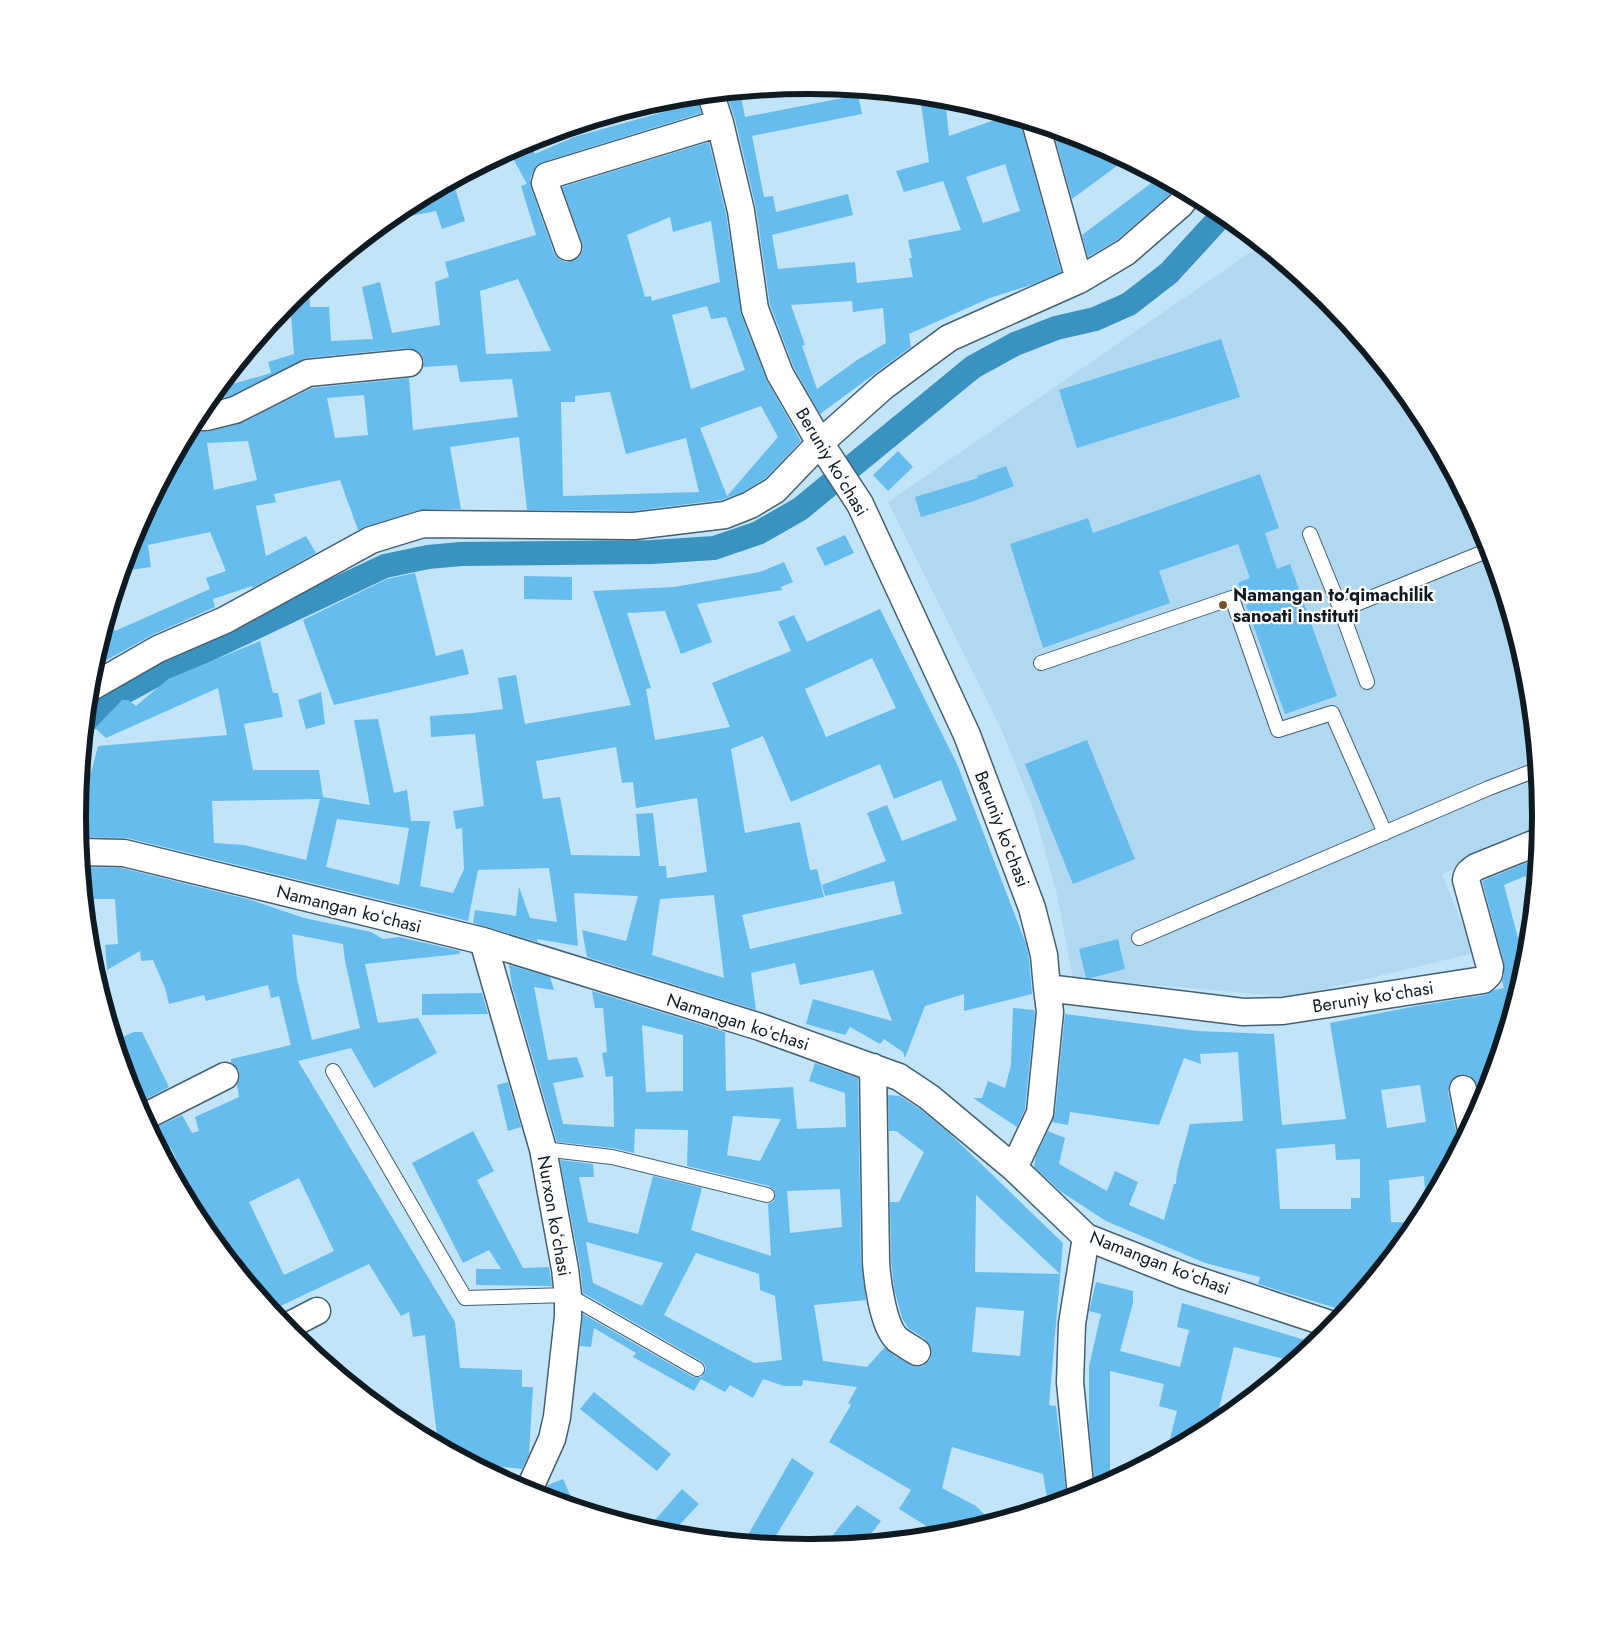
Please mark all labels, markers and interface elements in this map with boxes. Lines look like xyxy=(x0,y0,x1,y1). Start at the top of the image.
street label: Beruniy koʻchasi xyxy=(789,403,875,521)
place label: Namangan to‘qimachilik sanoati instituti xyxy=(1233,582,1435,629)
marker: Namangan to‘qimachilik sanoati instituti xyxy=(1217,599,1229,611)
street label: Beruniy koʻchasi xyxy=(968,767,1036,891)
street label: Namangan koʻchasi xyxy=(274,878,424,940)
street label: Beruniy koʻchasi xyxy=(1310,975,1436,1019)
street label: Namangan koʻchasi xyxy=(663,987,813,1057)
street label: Nurxon koʻchasi xyxy=(531,1154,577,1278)
street label: Namangan koʻchasi xyxy=(1086,1224,1234,1302)

